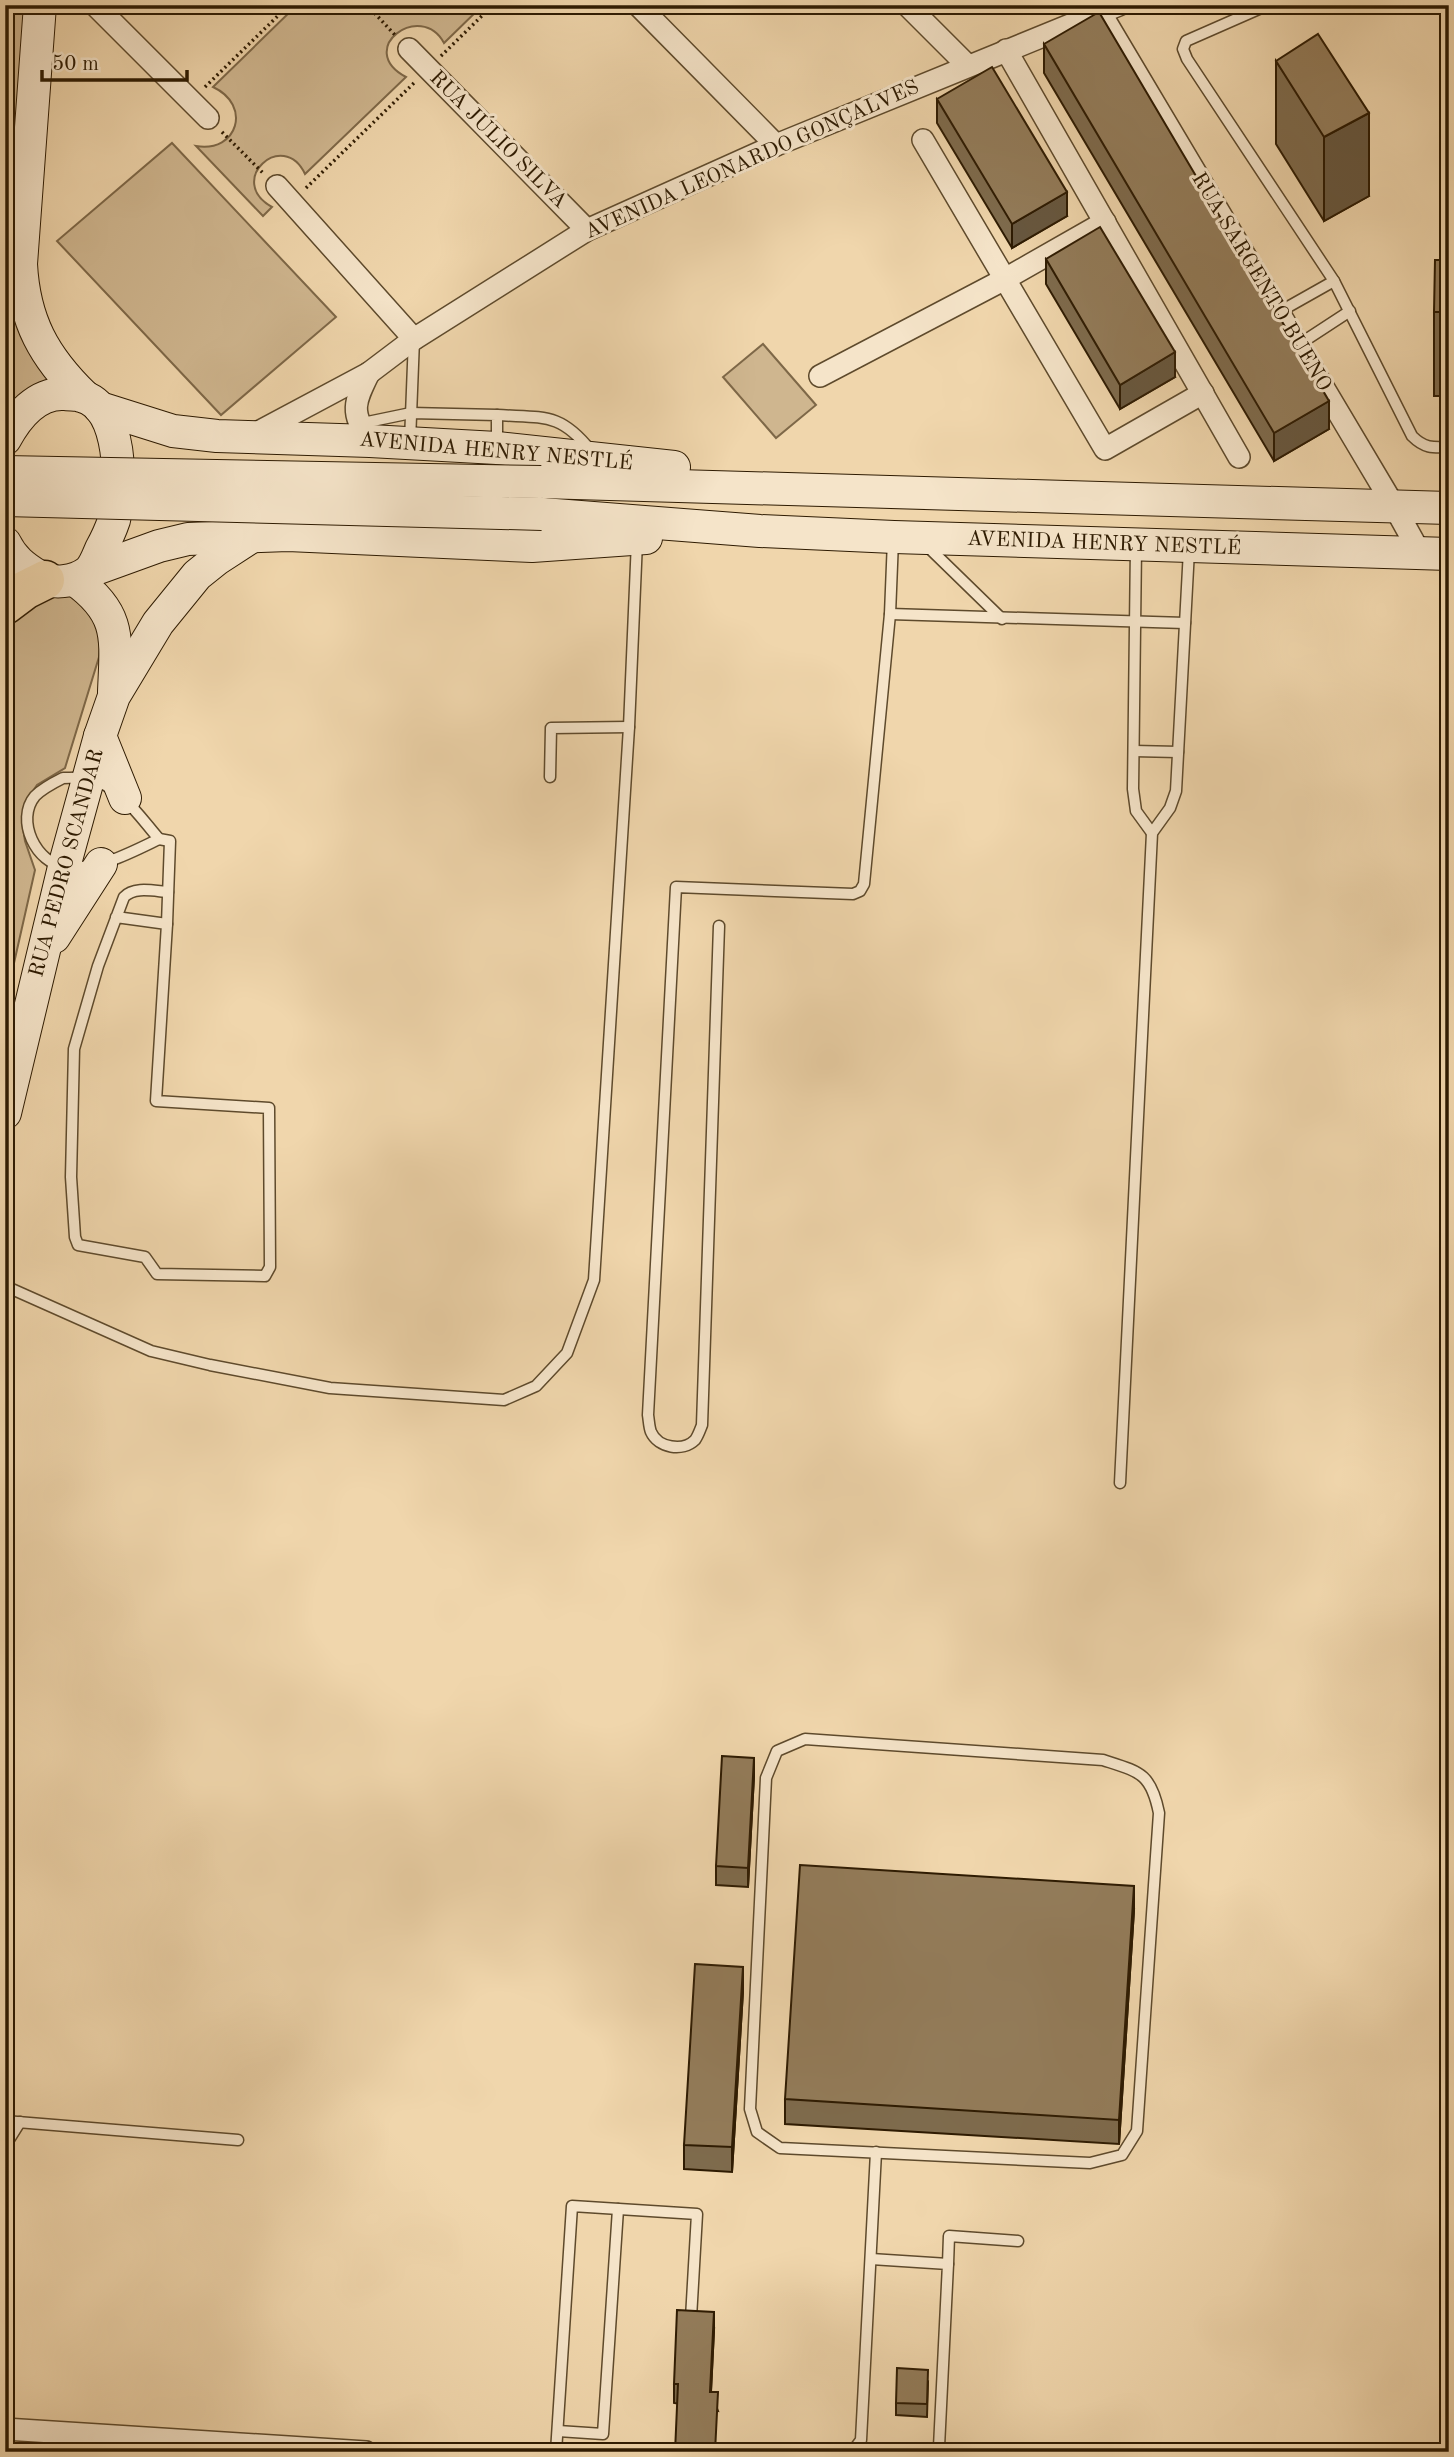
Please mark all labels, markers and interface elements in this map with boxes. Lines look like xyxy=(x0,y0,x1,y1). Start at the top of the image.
scale bar xyxy=(42,38,187,82)
text: 50 m xyxy=(52,54,99,75)
street label: RUA JÚLIO SILVA xyxy=(425,64,574,213)
street label: AVENIDA LEONARDO GONÇALVES xyxy=(582,77,922,243)
street label: RUA SARGENTO BUENO xyxy=(1187,169,1335,395)
street label: AVENIDA HENRY NESTLÉ xyxy=(358,426,634,474)
street label: AVENIDA HENRY NESTLÉ xyxy=(966,525,1242,559)
street label: RUA PEDRO SCANDAR xyxy=(26,746,108,980)

